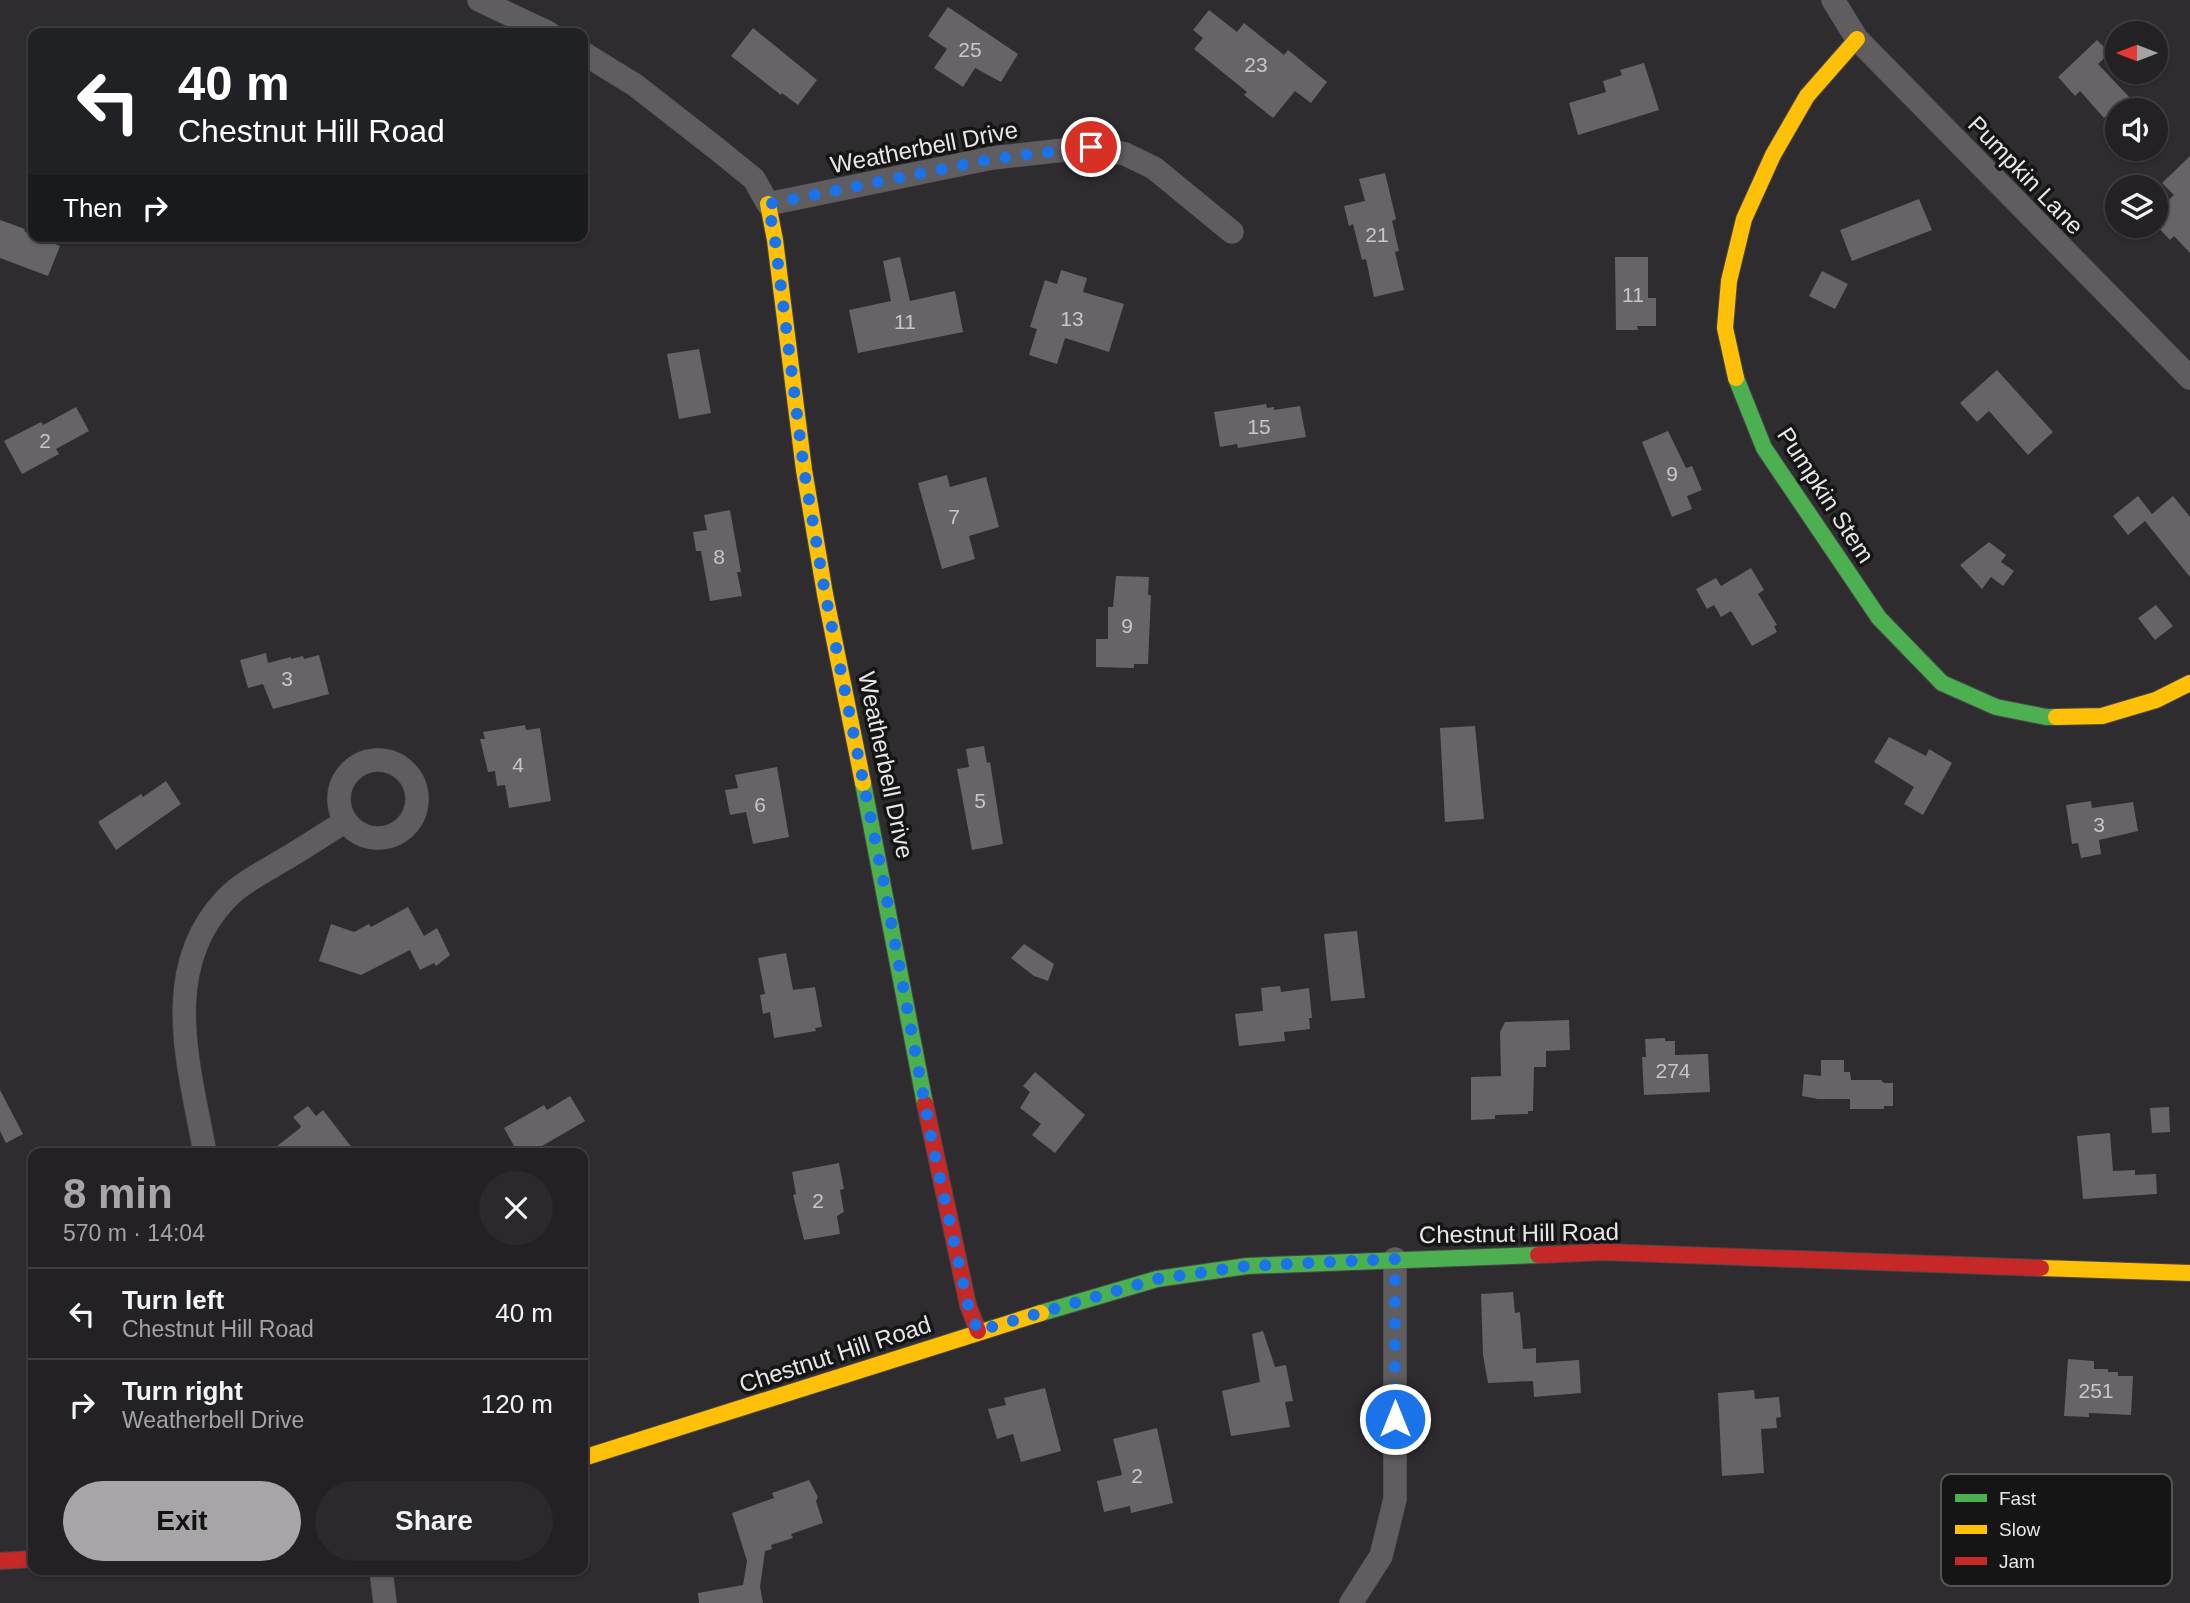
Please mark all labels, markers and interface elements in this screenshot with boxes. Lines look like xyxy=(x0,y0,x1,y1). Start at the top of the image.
north arrow xyxy=(2105,21,2168,84)
map controls xyxy=(2105,21,2168,238)
house number: 25 xyxy=(958,38,982,61)
house number: 23 xyxy=(1244,53,1268,76)
icon: left xyxy=(63,56,154,147)
text: 40 m xyxy=(178,56,290,110)
button: sound xyxy=(2105,98,2168,161)
street label: Pumpkin Lane xyxy=(1963,110,2089,240)
text: Chestnut Hill Road xyxy=(178,113,445,149)
street label: Weatherbell Drive xyxy=(828,116,1020,178)
pin xyxy=(1061,117,1121,177)
icon: arrive xyxy=(1072,128,1110,166)
button: layers xyxy=(2105,175,2168,238)
icon: right xyxy=(136,189,174,227)
text: Then xyxy=(63,193,122,223)
house number: 21 xyxy=(1365,223,1389,246)
house number: 11 xyxy=(1622,283,1644,306)
house number: 13 xyxy=(1060,307,1084,330)
house number: 11 xyxy=(894,310,916,333)
house number: 15 xyxy=(1247,415,1271,438)
street label: Pumpkin Stem xyxy=(1772,422,1880,568)
house number: 2 xyxy=(39,429,51,452)
house number: 9 xyxy=(1666,462,1678,485)
house number: 7 xyxy=(948,505,960,528)
house number: 8 xyxy=(713,545,725,568)
house number: 9 xyxy=(1121,614,1133,637)
house number: 3 xyxy=(281,667,293,690)
street label: Weatherbell Drive xyxy=(853,669,919,861)
house number: 4 xyxy=(512,753,524,776)
house number: 5 xyxy=(974,789,986,812)
house number: 6 xyxy=(754,793,766,816)
house number: 3 xyxy=(2093,813,2105,836)
house number: 274 xyxy=(1655,1059,1691,1082)
text: 8 min xyxy=(63,1170,173,1217)
button: close xyxy=(479,1171,553,1245)
house number: 2 xyxy=(812,1189,824,1212)
street label: Chestnut Hill Road xyxy=(1419,1218,1619,1248)
text: 570 m · 14:04 xyxy=(63,1220,205,1246)
text: Turn left xyxy=(122,1285,224,1315)
icon: left xyxy=(63,1295,101,1333)
text: 40 m xyxy=(495,1298,553,1328)
street label: Chestnut Hill Road xyxy=(736,1310,934,1398)
text: Chestnut Hill Road xyxy=(122,1316,314,1342)
text: Turn right xyxy=(122,1376,243,1406)
house number: 251 xyxy=(2078,1379,2114,1402)
position arrow xyxy=(1358,1382,1432,1456)
icon: right xyxy=(63,1386,101,1424)
text: 120 m xyxy=(481,1389,553,1419)
text: Weatherbell Drive xyxy=(122,1407,304,1433)
house number: 2 xyxy=(1131,1464,1143,1487)
legend xyxy=(1941,1474,2172,1586)
button: Exit xyxy=(63,1481,301,1561)
button: Share xyxy=(315,1481,553,1561)
text: Fast xyxy=(1999,1488,2037,1509)
text: Slow xyxy=(1999,1519,2040,1540)
text: Jam xyxy=(1999,1551,2035,1572)

